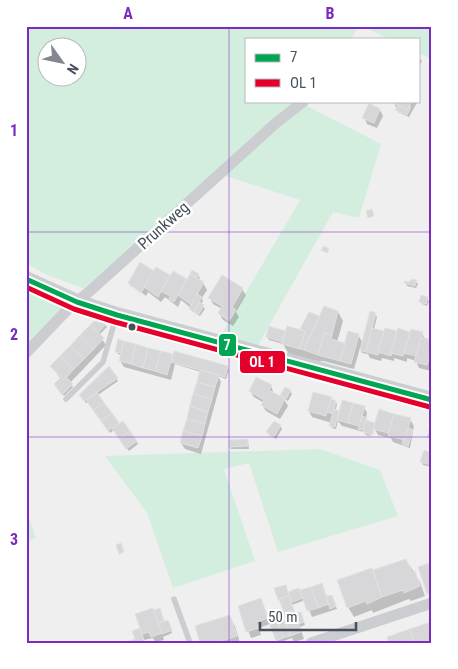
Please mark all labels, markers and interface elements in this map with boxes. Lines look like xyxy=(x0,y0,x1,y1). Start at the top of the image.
text: A xyxy=(123,4,133,23)
text: B xyxy=(326,4,335,23)
north arrow xyxy=(38,38,88,88)
legend xyxy=(245,38,420,102)
text: 7 xyxy=(290,48,297,66)
text: N xyxy=(64,61,82,77)
text: OL 1 xyxy=(290,74,317,92)
text: 1 xyxy=(10,121,18,140)
street label: Prunkweg xyxy=(134,197,193,253)
unlabelled marker xyxy=(127,322,137,332)
text: 2 xyxy=(10,325,18,344)
line badge: 7 xyxy=(218,333,237,357)
text: 7 xyxy=(223,337,231,353)
line badge: OL 1 xyxy=(239,350,286,374)
text: OL 1 xyxy=(249,354,275,370)
text: 3 xyxy=(10,530,18,549)
scale bar xyxy=(260,599,357,631)
text: 50 m xyxy=(268,608,298,626)

